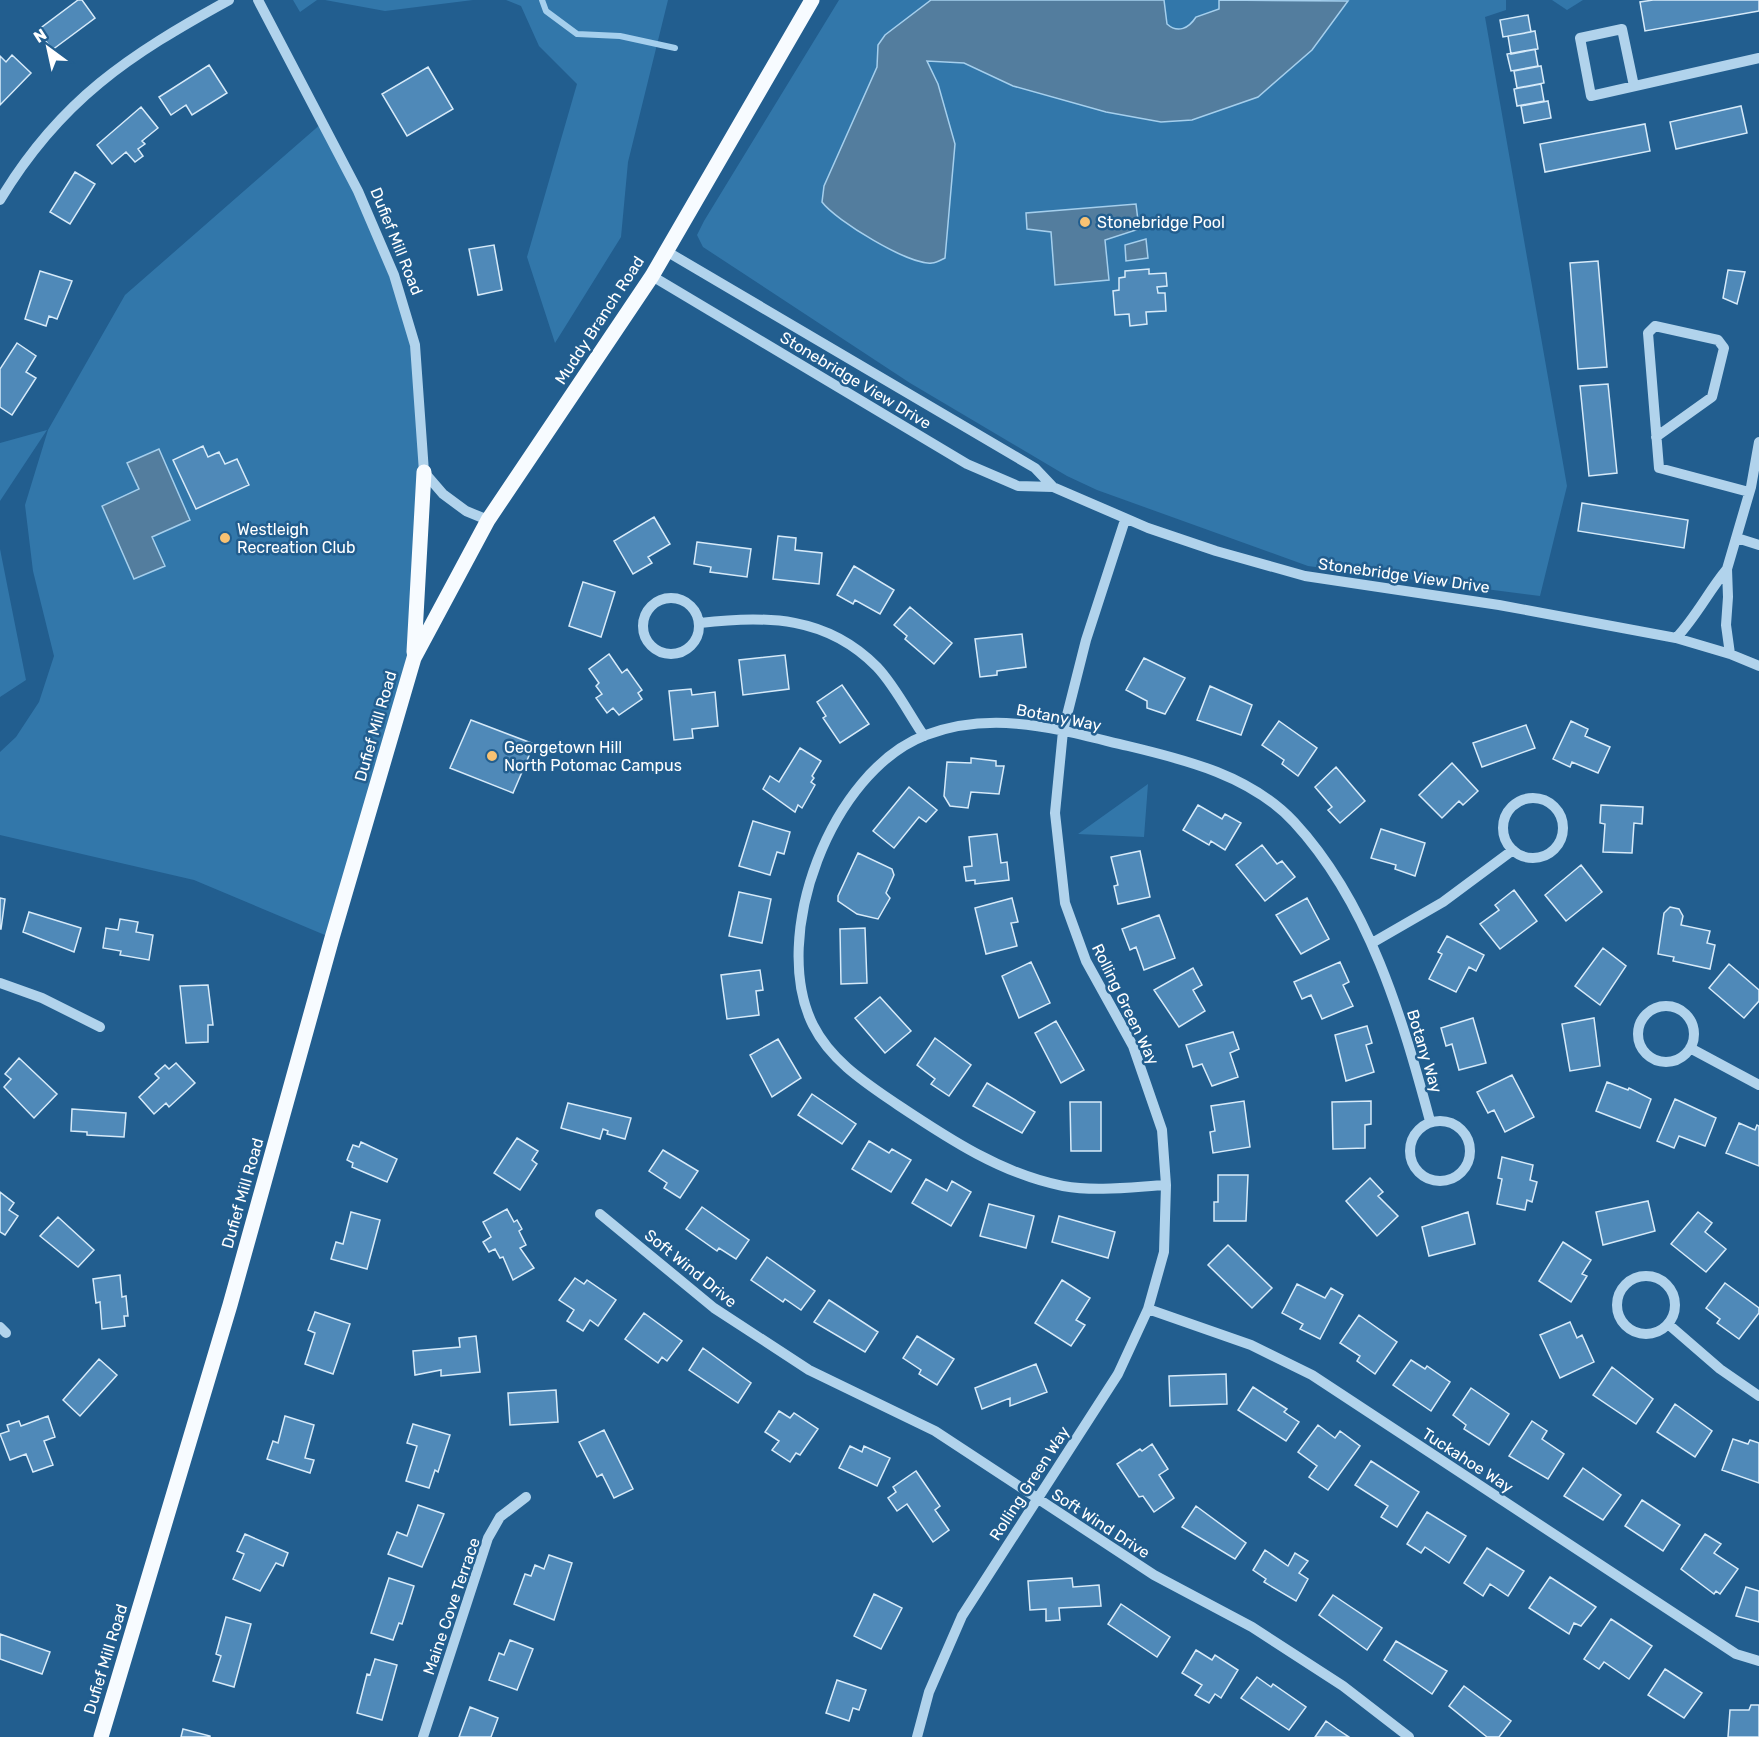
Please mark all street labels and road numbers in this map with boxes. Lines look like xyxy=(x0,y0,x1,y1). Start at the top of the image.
street label: Dufief Mill Road xyxy=(366,185,427,298)
street label: Muddy Branch Road xyxy=(551,252,648,388)
street label: Stonebridge View Drive xyxy=(777,328,935,433)
street label: Stonebridge View Drive xyxy=(1317,554,1491,597)
street label: Dufief Mill Road xyxy=(351,669,400,784)
street label: Botany Way xyxy=(1015,700,1103,735)
street label: Rolling Green Way xyxy=(1088,941,1163,1068)
street label: Botany Way xyxy=(1403,1007,1446,1095)
street label: Dufief Mill Road xyxy=(218,1136,267,1251)
street label: Soft Wind Drive xyxy=(641,1225,741,1311)
street label: Rolling Green Way xyxy=(985,1422,1074,1544)
street label: Tuckahoe Way xyxy=(1419,1424,1517,1497)
street label: Soft Wind Drive xyxy=(1048,1485,1154,1562)
street label: Maine Cove Terrace xyxy=(419,1535,484,1677)
street label: Dufief Mill Road xyxy=(80,1602,131,1717)

